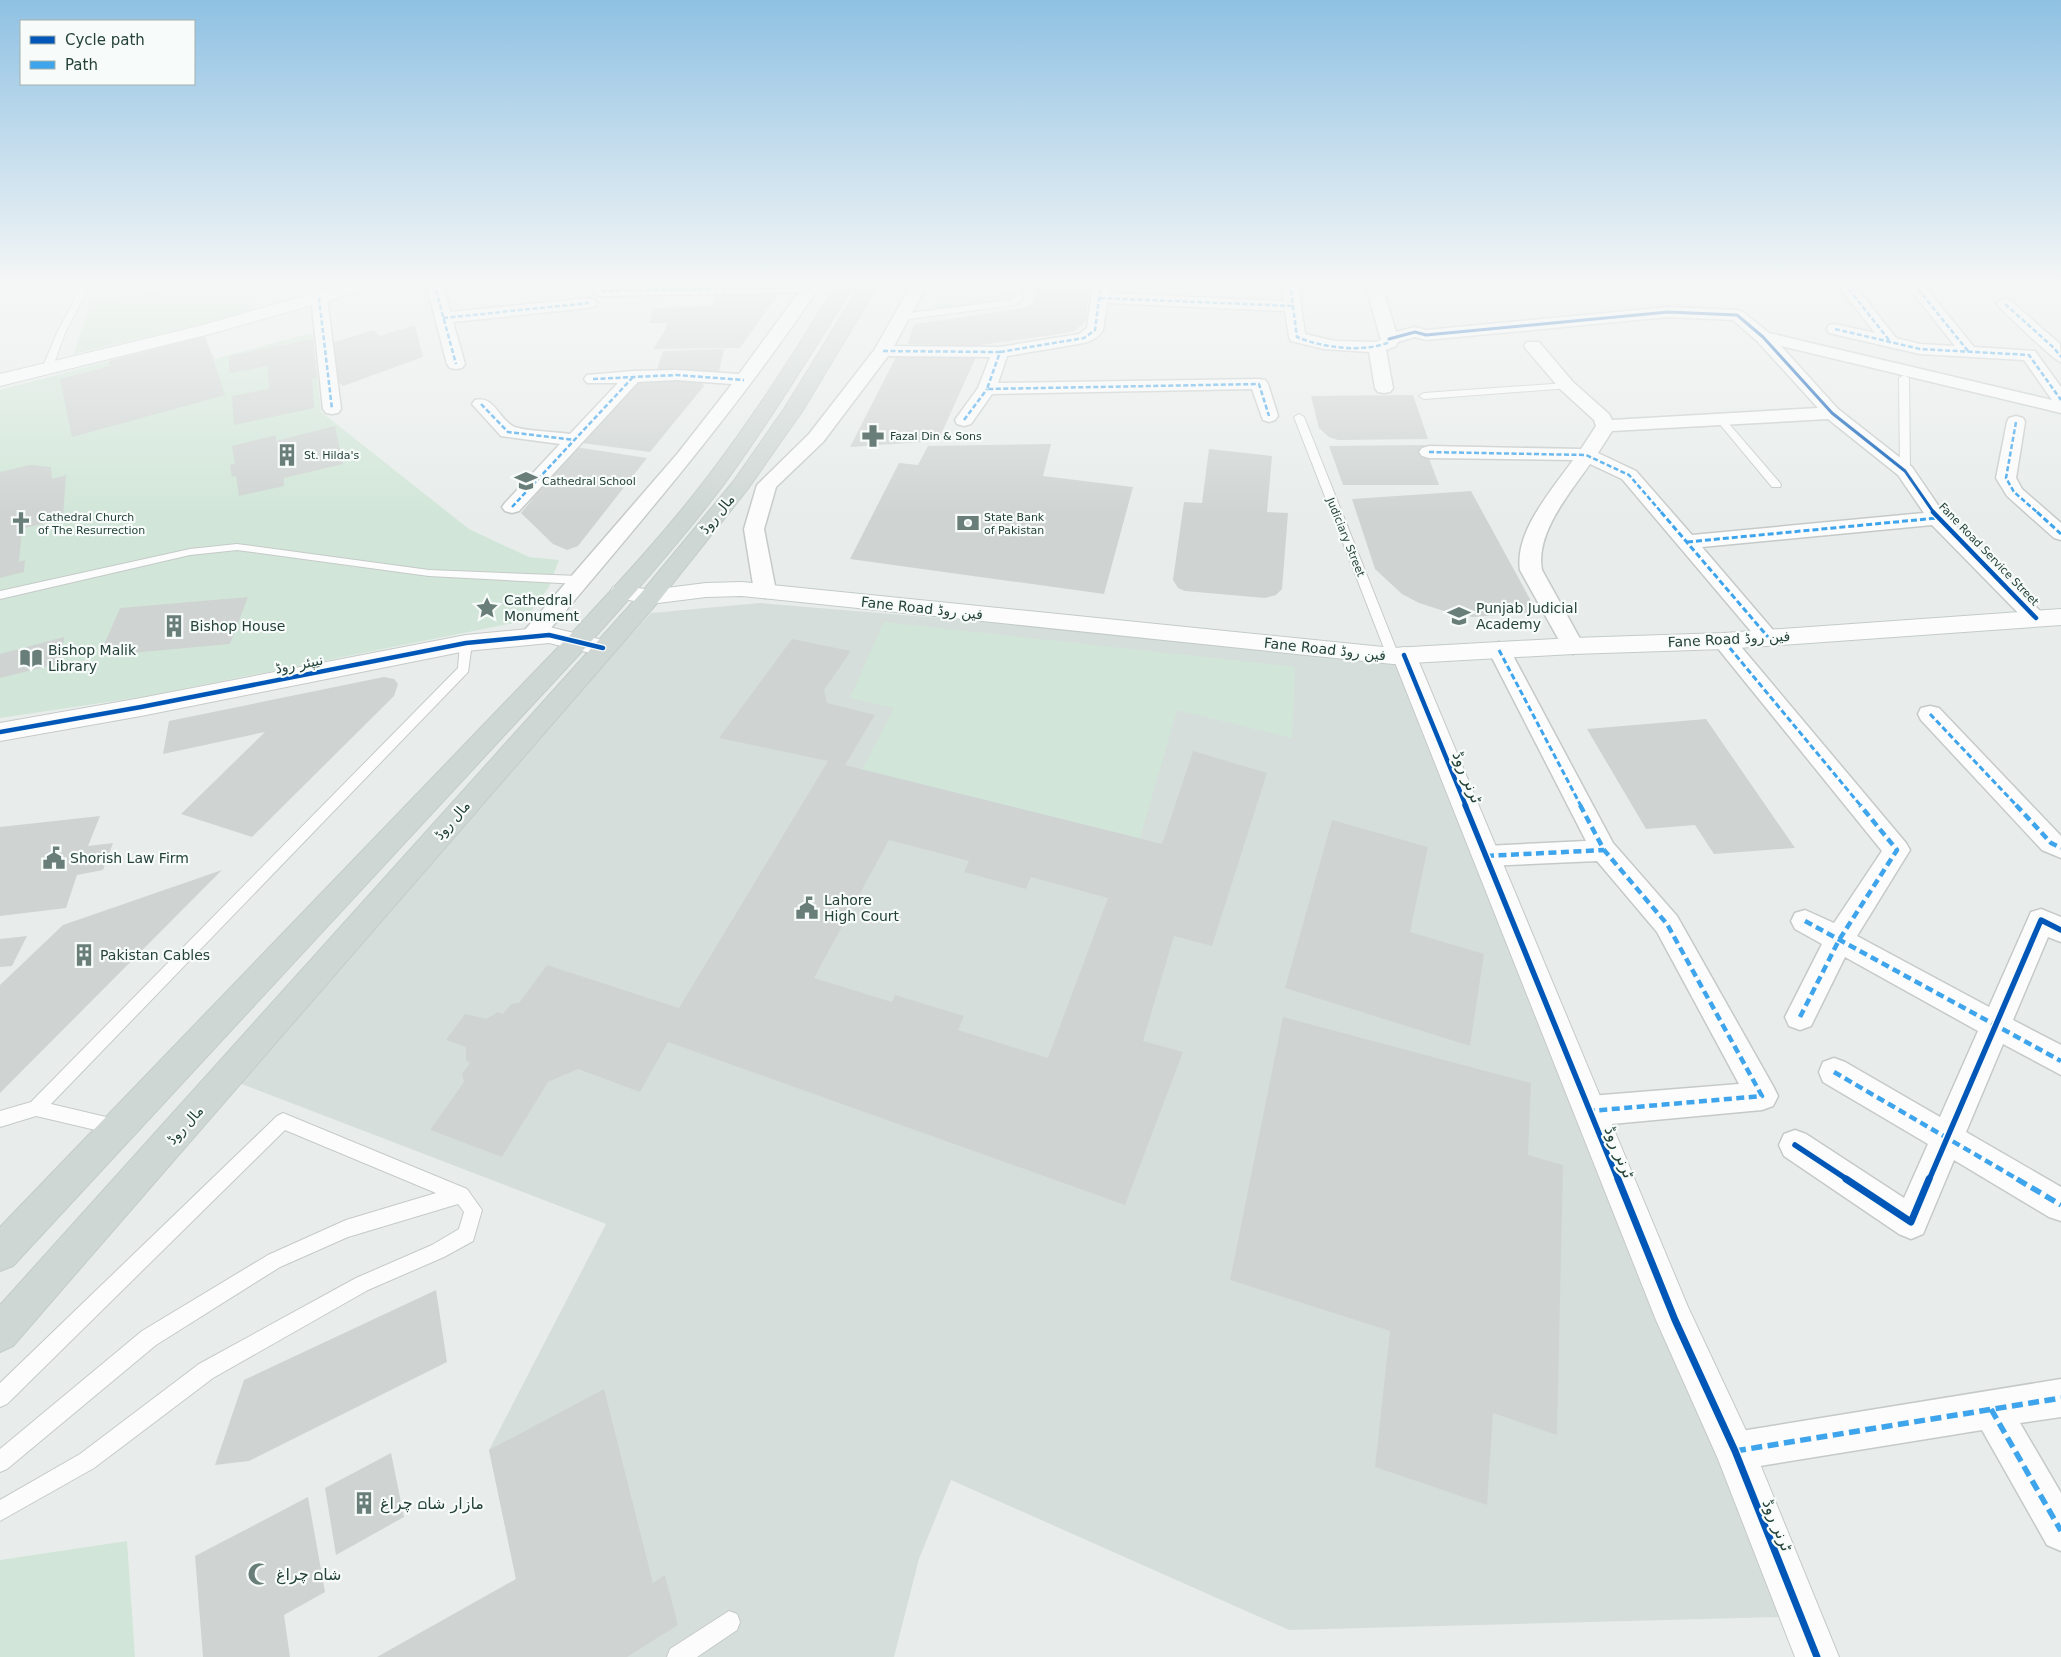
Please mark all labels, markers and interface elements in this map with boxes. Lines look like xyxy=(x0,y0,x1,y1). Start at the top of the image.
legend xyxy=(20,20,195,85)
text: Cycle path xyxy=(65,31,145,49)
text: Path xyxy=(65,56,98,74)
pharmacy icon: Fazal Din & Sons xyxy=(860,423,886,449)
place label: Fazal Din & Sons xyxy=(890,430,982,443)
building icon: St. Hilda's xyxy=(274,442,300,468)
place label: St. Hilda's xyxy=(304,449,359,462)
school or university icon: Cathedral School xyxy=(513,468,539,494)
place label: Cathedral School xyxy=(542,475,636,488)
street label: مال روڈ xyxy=(696,491,739,538)
street label: Judiciary Street xyxy=(1323,495,1368,579)
street label: Fane Road Service Street xyxy=(1936,500,2042,609)
church icon: Cathedral Church of The Resurrection xyxy=(8,510,34,536)
bank icon: State Bank of Pakistan xyxy=(955,510,981,536)
place label: Cathedral Church of The Resurrection xyxy=(38,511,145,537)
place label: State Bank of Pakistan xyxy=(984,511,1045,537)
place label: Cathedral Monument xyxy=(504,592,580,624)
street label: Fane Road فین روڈ xyxy=(860,594,984,623)
place icon: Cathedral Monument xyxy=(474,595,500,621)
place label: Punjab Judicial Academy xyxy=(1476,600,1578,632)
school or university icon: Punjab Judicial Academy xyxy=(1446,603,1472,629)
building icon: Bishop House xyxy=(161,613,187,639)
place label: Bishop House xyxy=(190,618,285,634)
street label: Fane Road فین روڈ xyxy=(1667,628,1791,651)
street label: Fane Road فین روڈ xyxy=(1263,635,1387,664)
place label: Bishop Malik Library xyxy=(48,642,137,674)
library icon: Bishop Malik Library xyxy=(18,645,44,671)
street label: نیپئر روڈ xyxy=(274,652,325,677)
street label: ٹرنر روڈ xyxy=(1448,748,1487,807)
street label: مال روڈ xyxy=(431,797,474,843)
public building icon: Shorish Law Firm xyxy=(41,845,67,871)
place label: Shorish Law Firm xyxy=(70,850,189,866)
place label: Lahore High Court xyxy=(824,892,900,924)
public building icon: Lahore High Court xyxy=(794,895,820,921)
building icon: Pakistan Cables xyxy=(71,942,97,968)
place label: Pakistan Cables xyxy=(100,947,210,963)
street label: مال روڈ xyxy=(164,1102,207,1148)
street label: ٹرنر روڈ xyxy=(1600,1123,1639,1182)
building icon: مازار شاہ چراغ xyxy=(351,1490,377,1516)
place label: مازار شاہ چراغ xyxy=(380,1494,484,1514)
street label: ٹرنر روڈ xyxy=(1758,1496,1797,1555)
mosque icon: شاہ چراغ xyxy=(246,1561,272,1587)
place label: شاہ چراغ xyxy=(276,1565,341,1585)

